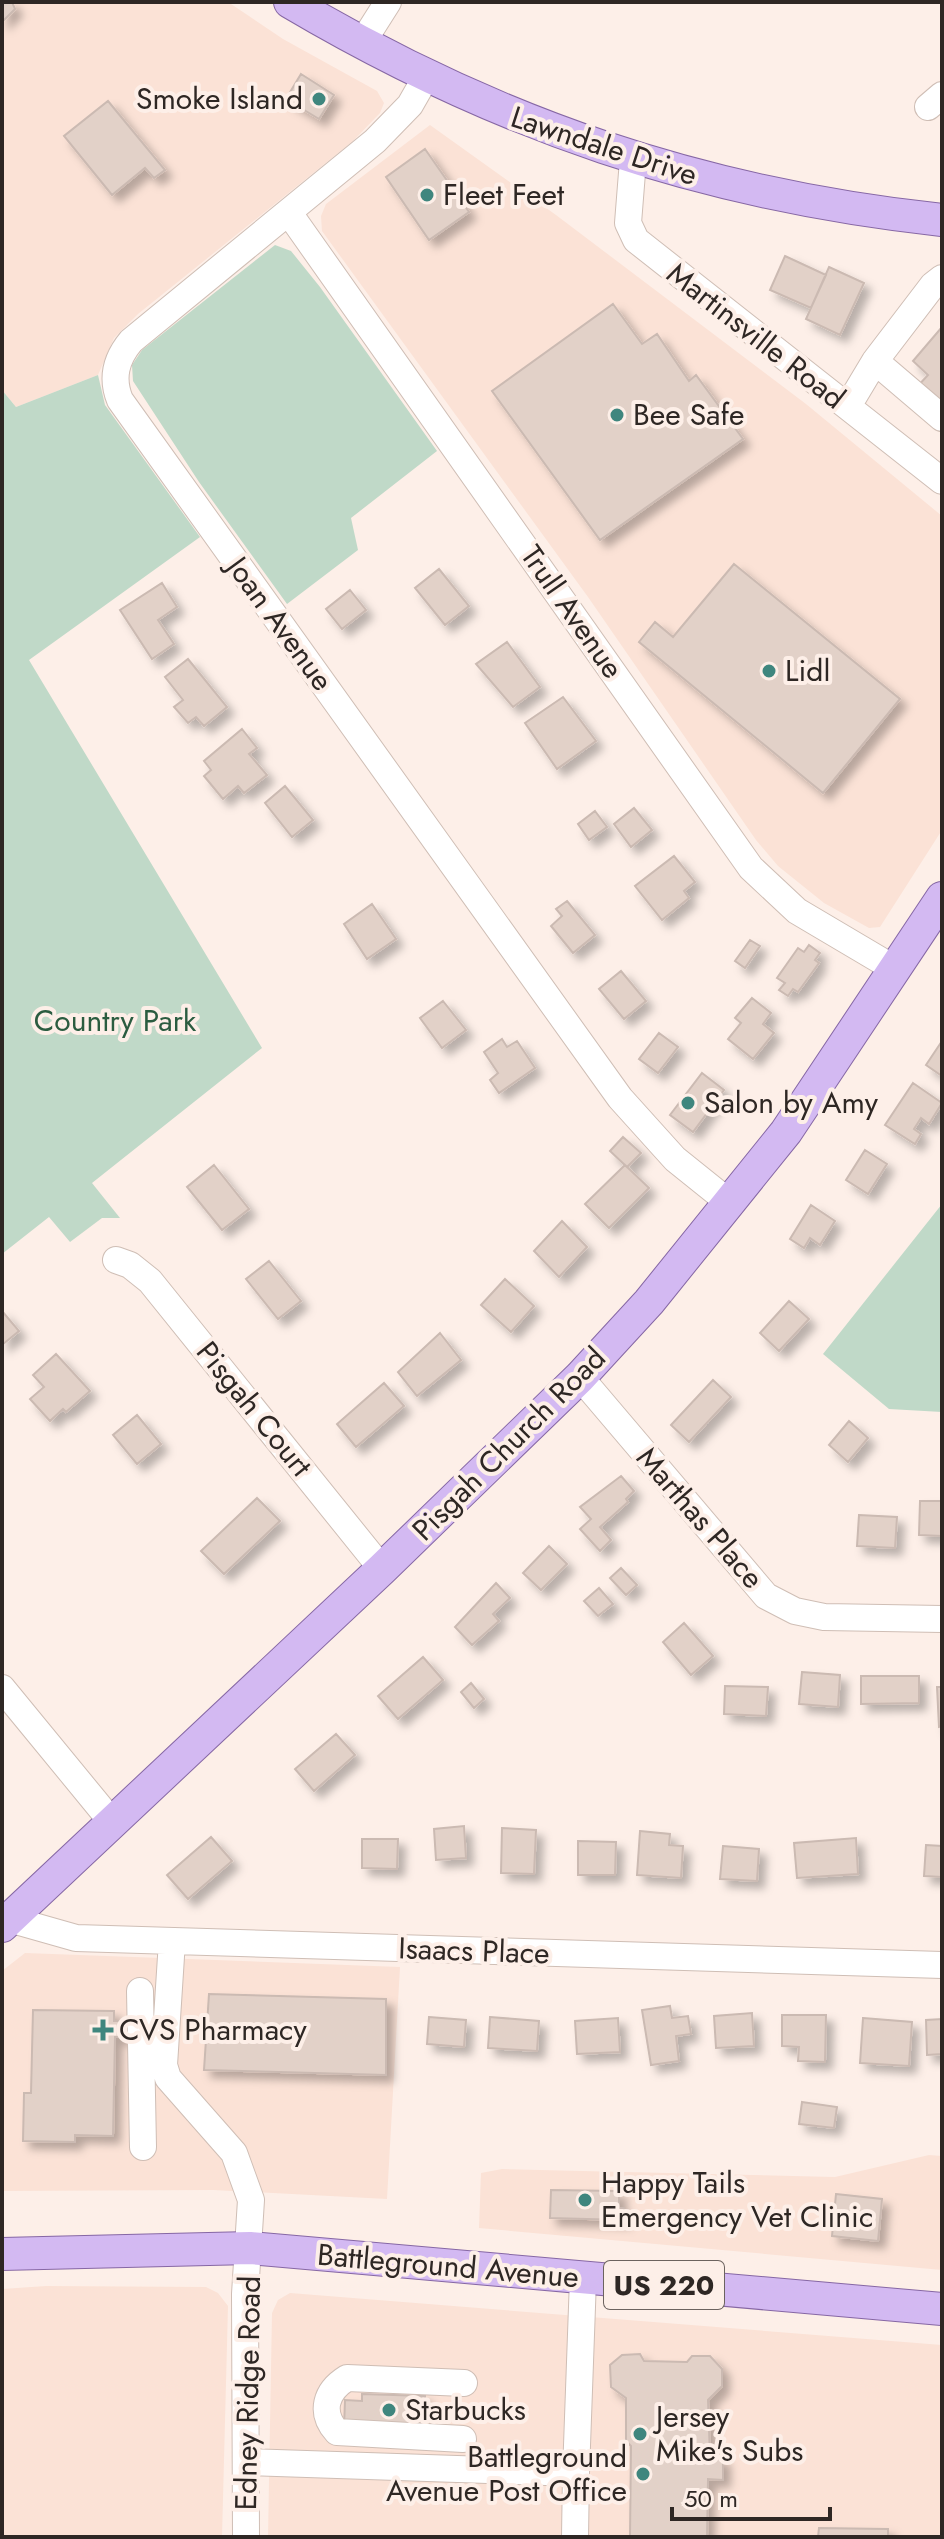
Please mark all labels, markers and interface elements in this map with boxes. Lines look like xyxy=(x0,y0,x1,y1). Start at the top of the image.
place label: Smoke Island xyxy=(136,77,303,120)
marker: Smoke Island xyxy=(310,90,328,108)
street label: Lawndale Drive xyxy=(505,95,703,196)
place label: Fleet Feet xyxy=(443,173,565,216)
marker: Fleet Feet xyxy=(418,186,436,204)
street label: Martinsville Road xyxy=(658,252,855,419)
place label: Bee Safe xyxy=(633,393,745,436)
marker: Bee Safe xyxy=(608,406,626,424)
street label: Trull Avenue xyxy=(511,536,634,687)
street label: Joan Avenue xyxy=(215,545,344,700)
place label: Lidl xyxy=(785,649,830,692)
marker: Lidl xyxy=(760,662,778,680)
park label: Country Park xyxy=(34,999,197,1042)
place label: Salon by Amy xyxy=(704,1081,879,1124)
marker: Salon by Amy xyxy=(679,1094,697,1112)
street label: Pisgah Court xyxy=(186,1332,323,1486)
street label: Pisgah Church Road xyxy=(402,1337,615,1550)
street label: Marthas Place xyxy=(627,1438,774,1598)
street label: Isaacs Place xyxy=(398,1926,550,1975)
place label: CVS Pharmacy xyxy=(119,2008,307,2051)
marker: CVS Pharmacy xyxy=(94,2021,112,2039)
place label: Happy Tails Emergency Vet Clinic xyxy=(601,2161,873,2238)
marker: Happy Tails Emergency Vet Clinic xyxy=(576,2191,594,2209)
street label: Battleground Avenue xyxy=(316,2233,581,2298)
road number: US 220 xyxy=(604,2261,724,2309)
street label: Edney Ridge Road xyxy=(224,2275,271,2511)
place label: Starbucks xyxy=(405,2388,526,2431)
place label: Jersey Mike's Subs xyxy=(652,2395,803,2472)
marker: Starbucks xyxy=(380,2401,398,2419)
marker: Jersey Mike's Subs xyxy=(631,2425,649,2443)
place label: Battleground Avenue Post Office xyxy=(386,2435,627,2512)
marker: Battleground Avenue Post Office xyxy=(634,2465,652,2483)
scale bar xyxy=(672,2471,830,2521)
text: 50 m xyxy=(684,2481,738,2516)

